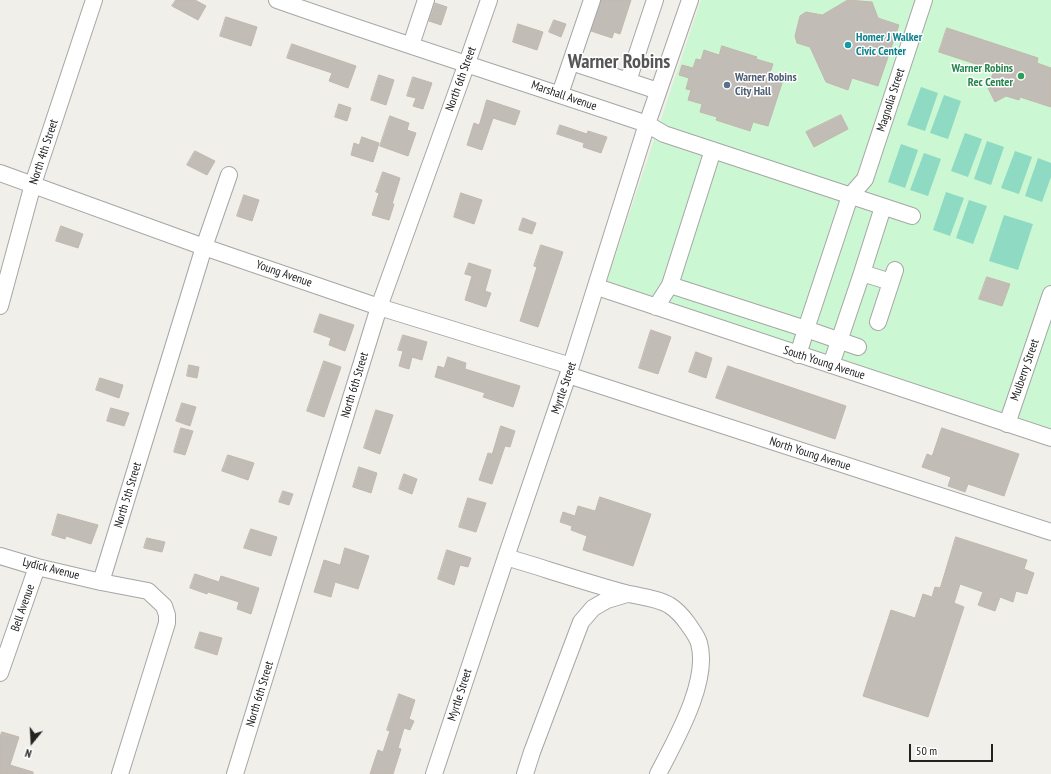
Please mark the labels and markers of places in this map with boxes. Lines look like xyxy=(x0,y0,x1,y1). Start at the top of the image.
place label: Homer J Walker Civic Center xyxy=(856,31,922,59)
marker: Homer J Walker Civic Center xyxy=(843,40,853,50)
place label: Warner Robins Rec Center xyxy=(951,62,1013,90)
place label: Warner Robins City Hall xyxy=(735,71,797,99)
marker: Warner Robins Rec Center xyxy=(1016,71,1026,81)
marker: Warner Robins City Hall xyxy=(722,80,732,90)

